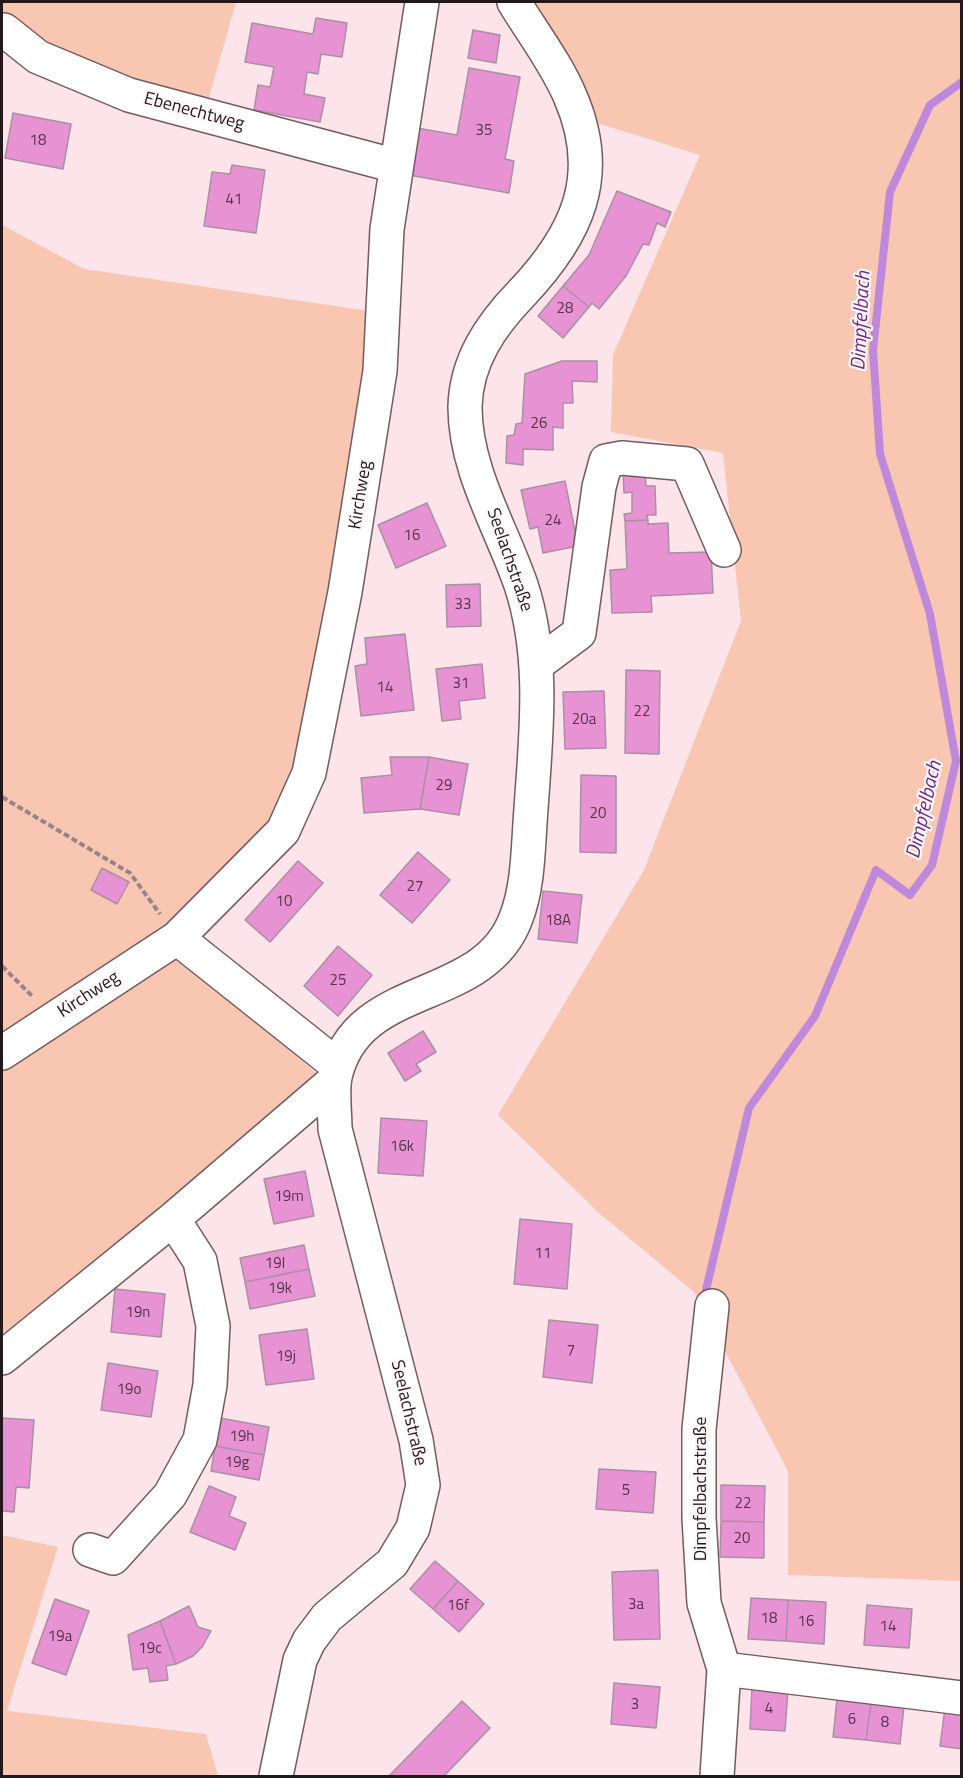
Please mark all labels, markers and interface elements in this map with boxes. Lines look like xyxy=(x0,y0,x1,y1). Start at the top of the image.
street label: Ebenechtweg xyxy=(141,88,247,136)
house number: 35 xyxy=(476,122,492,140)
house number: 18 xyxy=(30,132,46,150)
house number: 41 xyxy=(226,191,242,209)
water label: Dimpfelbach xyxy=(847,271,877,371)
house number: 28 xyxy=(557,300,573,318)
house number: 26 xyxy=(531,415,547,433)
street label: Kirchweg xyxy=(345,459,377,531)
street label: Seelachstraße xyxy=(481,505,537,615)
house number: 24 xyxy=(545,512,561,530)
house number: 16 xyxy=(404,527,420,545)
house number: 33 xyxy=(455,596,471,614)
house number: 31 xyxy=(453,675,469,693)
house number: 14 xyxy=(377,679,393,697)
house number: 22 xyxy=(634,703,650,721)
house number: 20a xyxy=(572,711,596,729)
water label: Dimpfelbach xyxy=(902,759,948,861)
house number: 29 xyxy=(436,777,452,795)
house number: 20 xyxy=(590,805,606,823)
house number: 27 xyxy=(407,878,423,896)
house number: 10 xyxy=(276,893,292,911)
house number: 18A xyxy=(545,912,571,930)
street label: Kirchweg xyxy=(54,967,124,1023)
house number: 25 xyxy=(330,972,346,990)
house number: 16k xyxy=(390,1138,414,1156)
house number: 19m xyxy=(274,1188,304,1206)
house number: 11 xyxy=(535,1245,551,1263)
house number: 19l xyxy=(265,1255,285,1273)
house number: 19k xyxy=(268,1280,292,1298)
house number: 19n xyxy=(126,1304,150,1322)
house number: 7 xyxy=(567,1342,575,1360)
house number: 19j xyxy=(276,1348,296,1366)
street label: Seelachstraße xyxy=(385,1358,431,1468)
house number: 19o xyxy=(117,1381,141,1399)
street label: Dimpfelbachstraße xyxy=(691,1417,713,1561)
house number: 19h xyxy=(230,1428,254,1446)
house number: 19g xyxy=(225,1454,249,1472)
house number: 5 xyxy=(622,1482,630,1500)
house number: 22 xyxy=(735,1495,751,1513)
house number: 20 xyxy=(734,1530,750,1548)
house number: 3a xyxy=(628,1596,644,1614)
house number: 16f xyxy=(447,1597,469,1615)
house number: 18 xyxy=(761,1610,777,1628)
house number: 16 xyxy=(798,1613,814,1631)
house number: 14 xyxy=(880,1618,896,1636)
house number: 19a xyxy=(48,1628,72,1646)
house number: 19c xyxy=(138,1640,162,1658)
house number: 3 xyxy=(631,1696,639,1714)
house number: 4 xyxy=(765,1700,773,1718)
house number: 6 xyxy=(848,1711,856,1729)
house number: 8 xyxy=(881,1714,889,1732)

